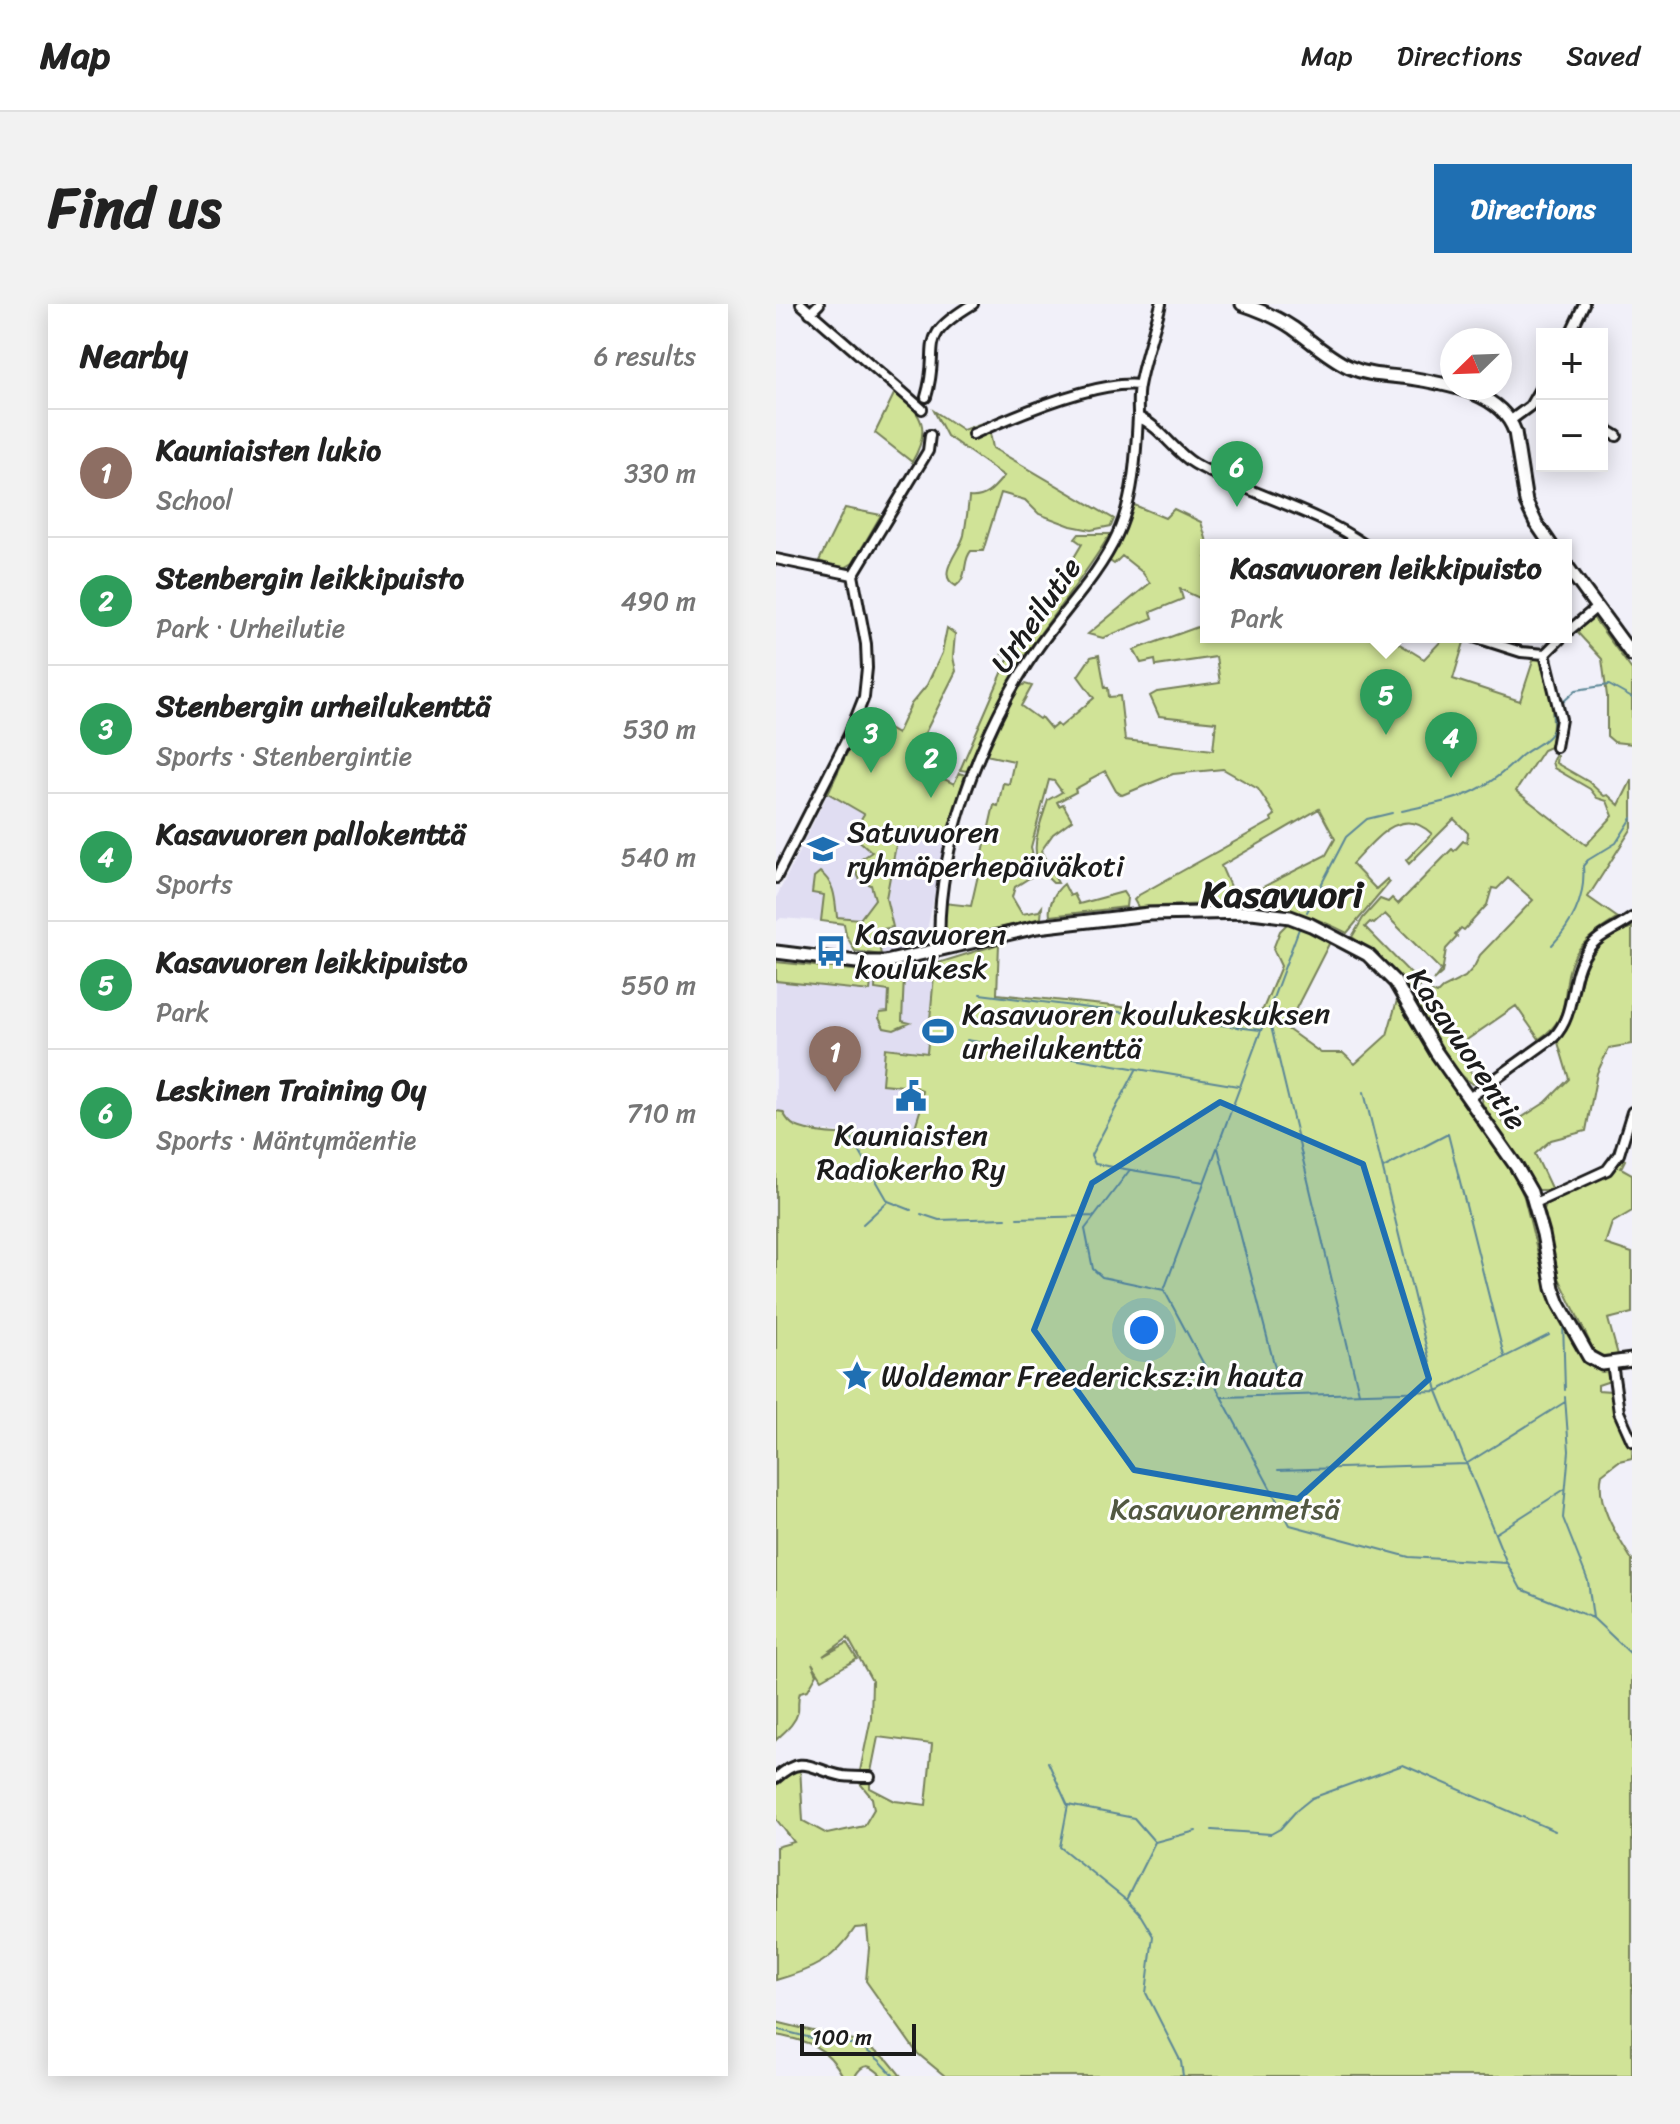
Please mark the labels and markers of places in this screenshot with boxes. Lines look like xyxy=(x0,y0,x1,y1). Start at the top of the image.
pin: 6 xyxy=(1211,441,1263,507)
pin: 5 xyxy=(1360,669,1412,735)
pin: 3 xyxy=(845,707,897,773)
pin: 4 xyxy=(1425,712,1477,778)
pin: 2 xyxy=(905,732,957,798)
place label: Satuvuoren ryhmäperhepäiväkoti xyxy=(847,805,1126,893)
school or university icon: Satuvuoren ryhmäperhepäiväkoti xyxy=(806,832,840,866)
place label: Kasavuoren koulukesk xyxy=(855,907,1006,995)
bus stop icon: Kasavuoren koulukesk xyxy=(814,934,848,968)
place label: Kasavuoren koulukeskuksen urheilukenttä xyxy=(962,987,1330,1075)
sports icon: Kasavuoren koulukeskuksen urheilukenttä xyxy=(921,1014,955,1048)
pin: 1 xyxy=(809,1026,861,1092)
public building icon: Kauniaisten Radiokerho Ry xyxy=(894,1079,928,1113)
place label: Kauniaisten Radiokerho Ry xyxy=(817,1108,1006,1196)
place label: Woldemar Freedericksz:in hauta xyxy=(881,1349,1304,1403)
place icon: Woldemar Freedericksz:in hauta xyxy=(840,1359,874,1393)

